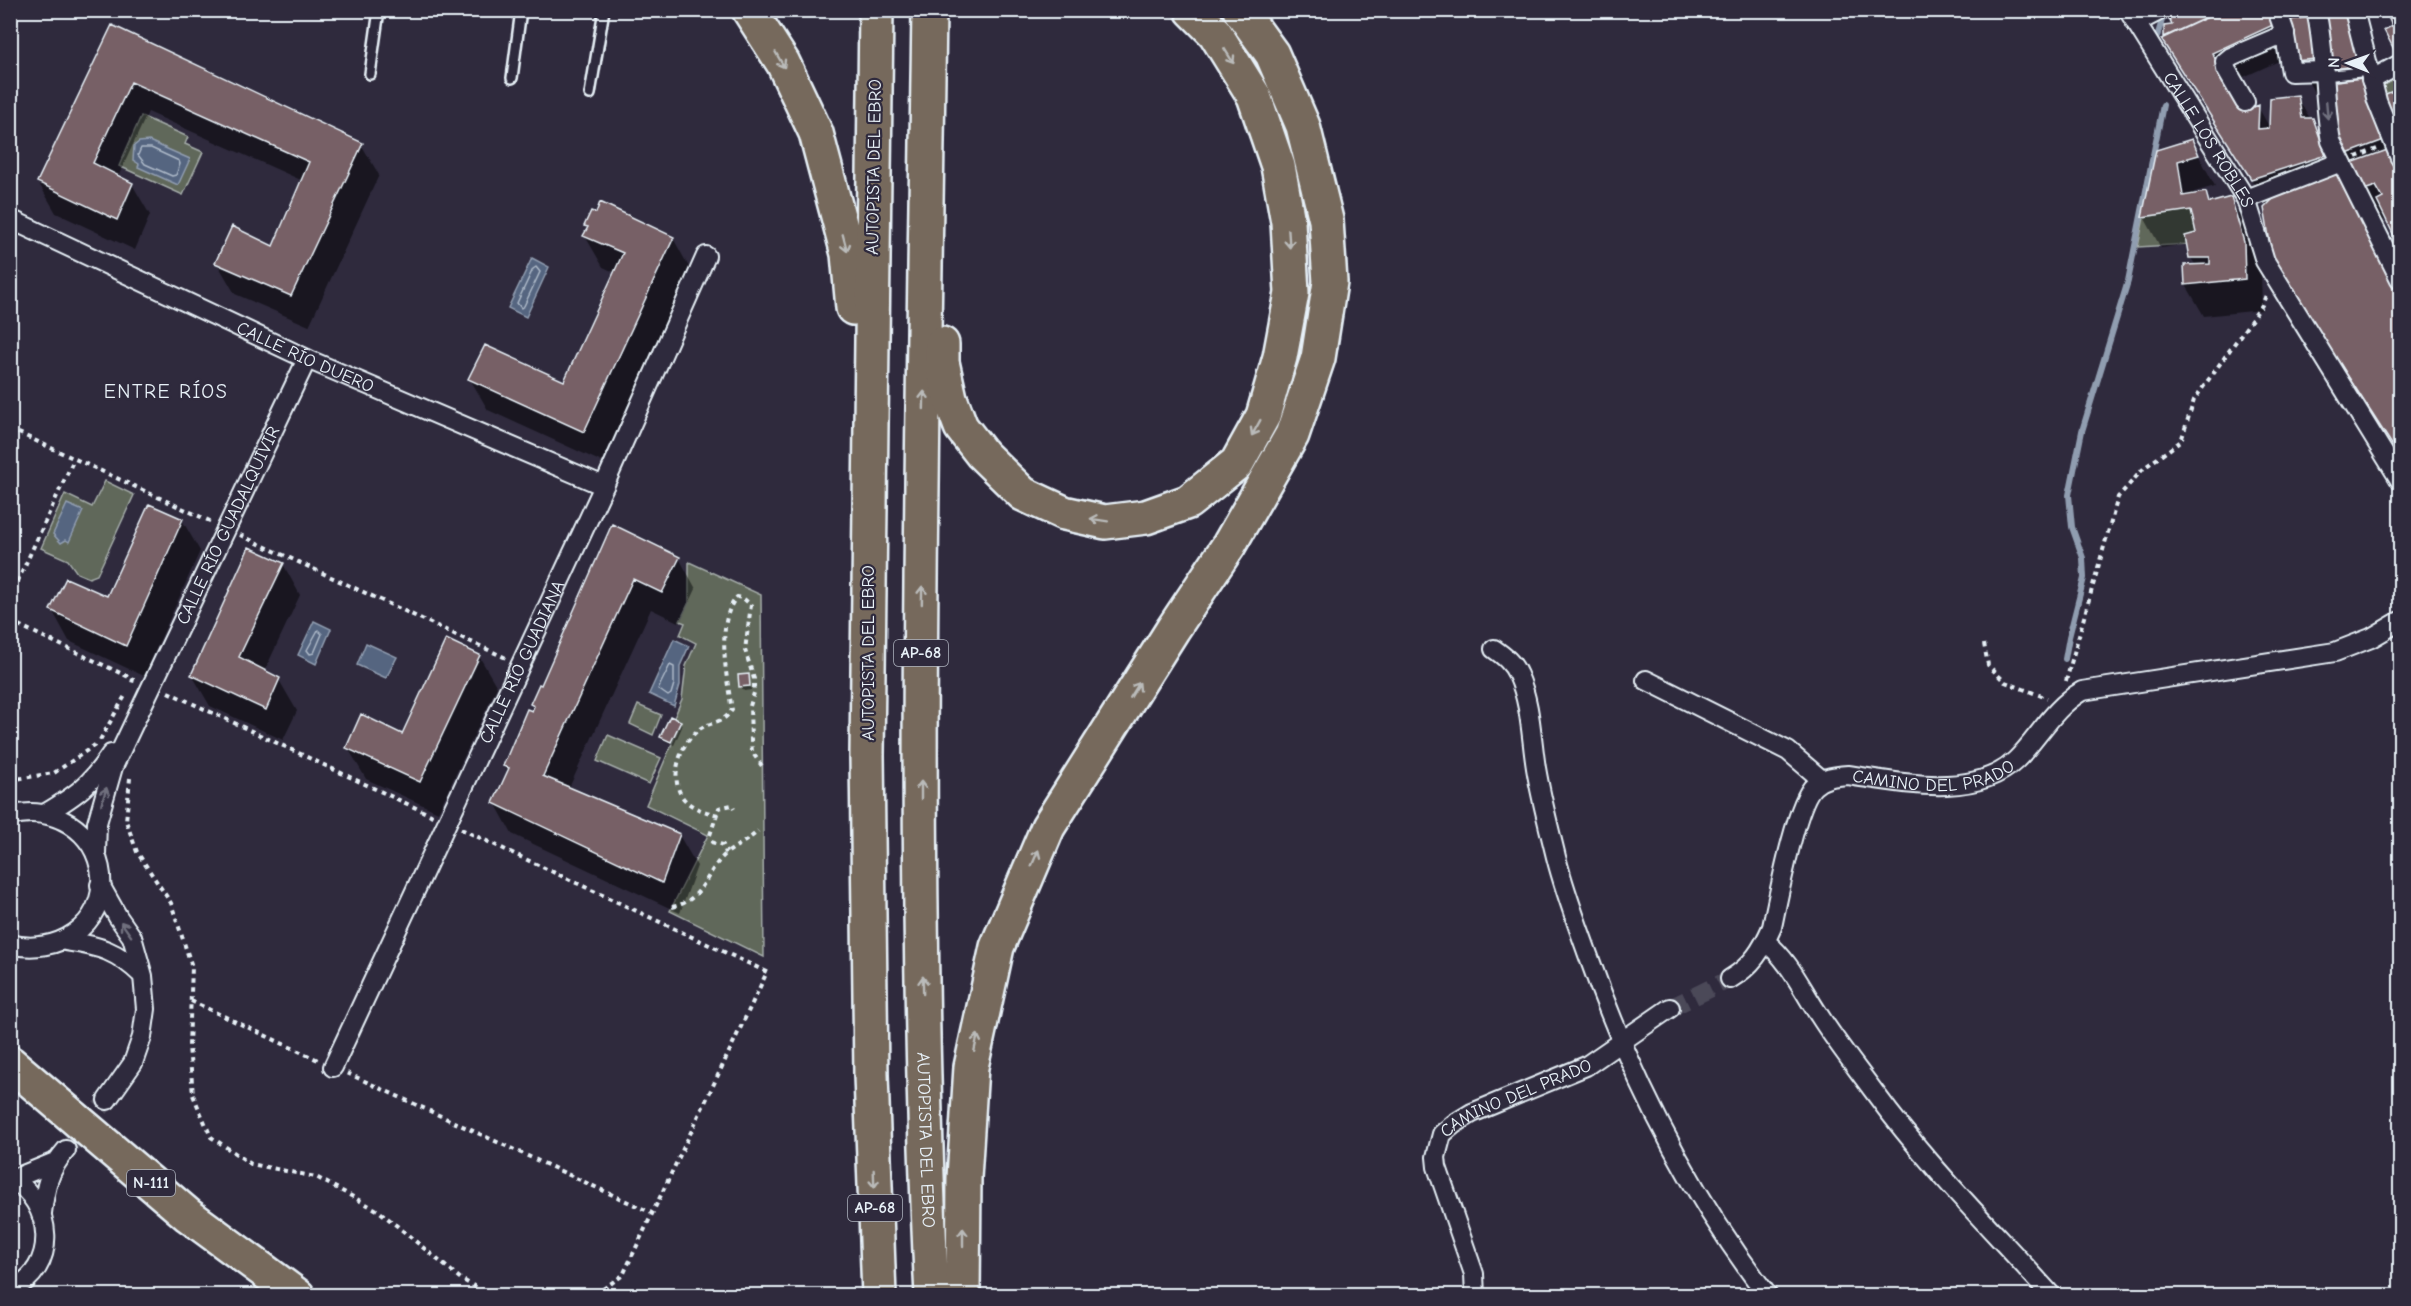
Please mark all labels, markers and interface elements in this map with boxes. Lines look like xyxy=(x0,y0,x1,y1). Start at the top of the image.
north arrow xyxy=(2318,33,2378,93)
one-way arrow xyxy=(1223,47,1235,64)
one-way arrow xyxy=(775,51,787,68)
text: N xyxy=(2325,57,2343,68)
street label: CALLE LOS ROBLES xyxy=(2159,68,2258,210)
street label: AUTOPISTA DEL EBRO xyxy=(862,79,886,255)
one-way arrow xyxy=(2321,100,2332,120)
one-way arrow xyxy=(1284,228,1295,248)
one-way arrow xyxy=(840,233,852,252)
street label: CALLE RÍO DUERO xyxy=(233,317,377,397)
district label: ENTRE RÍOS xyxy=(104,380,228,403)
one-way arrow xyxy=(918,391,930,411)
one-way arrow xyxy=(1250,419,1262,436)
street label: CALLE RÍO GUADALQUIVIR xyxy=(172,423,284,628)
one-way arrow xyxy=(1089,514,1109,525)
street label: AUTOPISTA DEL EBRO xyxy=(858,565,879,741)
street label: CALLE RÍO GUADIANA xyxy=(475,577,569,747)
one-way arrow xyxy=(916,586,928,606)
road number: AP-68 xyxy=(894,640,948,666)
one-way arrow xyxy=(1128,682,1141,699)
street label: CAMINO DEL PRADO xyxy=(1851,755,2018,796)
one-way arrow xyxy=(915,781,927,801)
one-way arrow xyxy=(99,787,110,806)
one-way arrow xyxy=(1030,849,1041,867)
one-way arrow xyxy=(120,921,132,937)
one-way arrow xyxy=(917,976,929,996)
one-way arrow xyxy=(971,1034,983,1053)
street label: AUTOPISTA DEL EBRO xyxy=(913,1052,939,1228)
street label: CAMINO DEL PRADO xyxy=(1436,1054,1595,1142)
one-way arrow xyxy=(868,1168,879,1188)
road number: N-111 xyxy=(127,1170,175,1196)
road number: AP-68 xyxy=(848,1195,902,1221)
one-way arrow xyxy=(957,1228,969,1248)

